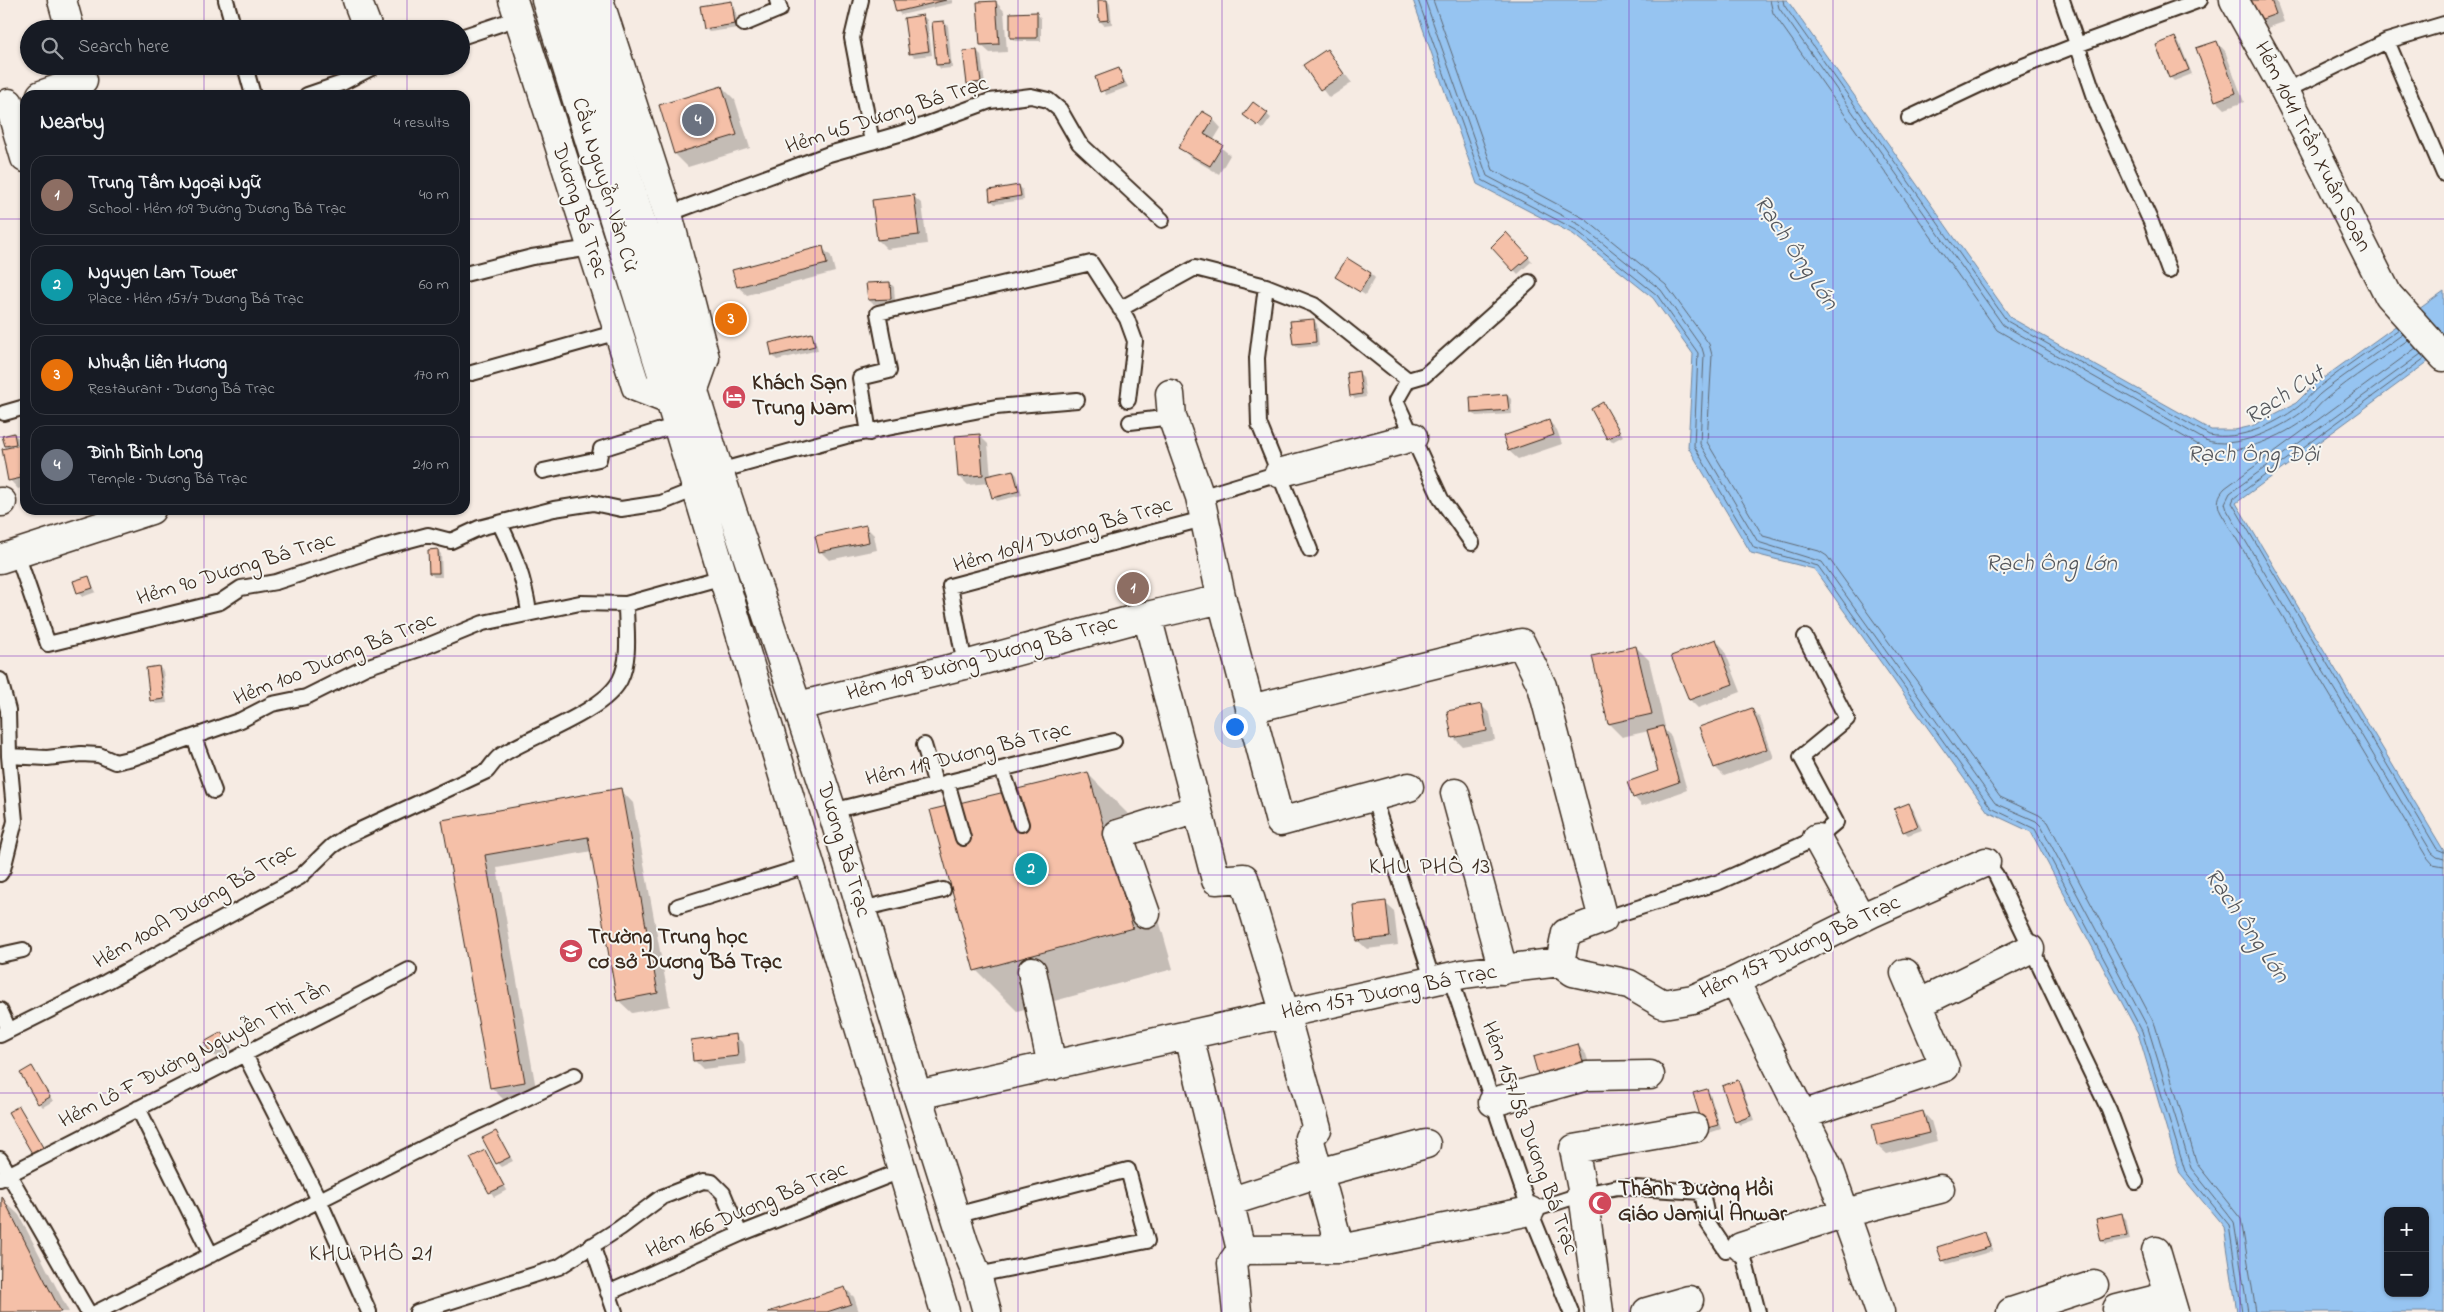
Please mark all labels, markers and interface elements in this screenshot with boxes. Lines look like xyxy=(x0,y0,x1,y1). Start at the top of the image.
search box xyxy=(20,20,470,75)
icon: search xyxy=(38,34,66,62)
text: Search here xyxy=(78,34,169,61)
street label: Hẻm 1041 Trần Xuân Soạn xyxy=(2245,36,2379,258)
street label: Hẻm 45 Dương Bá Trạc xyxy=(782,68,993,165)
street label: Cầu Nguyễn Văn Cừ xyxy=(561,94,646,277)
pin: 4 xyxy=(682,101,714,139)
text: Nearby xyxy=(40,108,104,138)
text: 4 results xyxy=(394,111,450,135)
street label: Dương Bá Trạc xyxy=(541,139,616,283)
text: Trung Tâm Ngoại Ngữ xyxy=(88,170,261,197)
text: 1 xyxy=(54,183,60,207)
text: 40 m xyxy=(419,183,449,207)
water label: Rạch Ông Lớn xyxy=(1744,189,1847,318)
text: School · Hẻm 109 Đường Dương Bá Trạc xyxy=(88,197,346,221)
text: Nguyen Lam Tower xyxy=(88,260,237,287)
text: 2 xyxy=(53,273,61,297)
text: 60 m xyxy=(419,273,449,297)
text: Place · Hẻm 157/7 Dương Bá Trạc xyxy=(88,287,304,311)
pin: 3 xyxy=(715,300,747,338)
text: Nhuận Liên Hương xyxy=(88,350,227,377)
water label: Rạch Cụt xyxy=(2238,356,2334,435)
text: 3 xyxy=(54,363,60,387)
text: 170 m xyxy=(414,363,449,387)
place label: Khách Sạn Trung Nam xyxy=(752,368,854,426)
text: Restaurant · Dương Bá Trạc xyxy=(88,377,275,401)
hotel icon: Khách Sạn Trung Nam xyxy=(721,384,747,410)
water label: Rạch Ông Đội xyxy=(2187,438,2322,473)
text: Đình Bình Long xyxy=(88,440,203,467)
text: 4 xyxy=(54,453,60,477)
text: 210 m xyxy=(413,453,449,477)
text: Temple · Dương Bá Trạc xyxy=(88,467,247,491)
street label: Hẻm 109/1 Dương Bá Trạc xyxy=(950,489,1177,584)
street label: Hẻm 90 Dương Bá Trạc xyxy=(133,525,340,616)
water label: Rạch Ông Lớn xyxy=(1985,547,2118,582)
pin: 1 xyxy=(1117,569,1149,607)
street label: Hẻm 100 Dương Bá Trạc xyxy=(229,605,442,716)
street label: Hẻm 109 Đường Dương Bá Trạc xyxy=(843,607,1121,712)
street label: Hẻm 119 Dương Bá Trạc xyxy=(862,714,1074,797)
your location xyxy=(1222,714,1248,740)
street label: Dương Bá Trạc xyxy=(806,778,879,922)
street label: Hẻm 100A Dương Bá Trạc xyxy=(88,836,303,979)
pin: 2 xyxy=(1015,850,1047,888)
district label: KHU PHỐ 13 xyxy=(1369,850,1491,885)
water label: Rạch Ông Lớn xyxy=(2195,862,2298,991)
street label: Hẻm 157 Dương Bá Trạc xyxy=(1694,887,1906,1010)
place label: Trường Trung học cơ sở Dương Bá Trạc xyxy=(588,922,783,980)
school or university icon: Trường Trung học cơ sở Dương Bá Trạc xyxy=(558,938,584,964)
street label: Hẻm 157 Dương Bá Trạc xyxy=(1279,956,1500,1031)
street label: Hẻm Lô F Đường Nguyễn Thị Tần xyxy=(54,973,337,1138)
street label: Hẻm 157/58 Dương Bá Trạc xyxy=(1471,1017,1586,1260)
street label: Hẻm 166 Dương Bá Trạc xyxy=(641,1154,853,1269)
place label: Thánh Đường Hồi Giáo Jamiul Anwar xyxy=(1618,1174,1788,1231)
mosque icon: Thánh Đường Hồi Giáo Jamiul Anwar xyxy=(1587,1190,1613,1216)
map controls xyxy=(2384,1207,2429,1297)
button: + xyxy=(2384,1207,2429,1252)
district label: KHU PHỐ 21 xyxy=(309,1237,433,1272)
button: − xyxy=(2384,1252,2429,1297)

